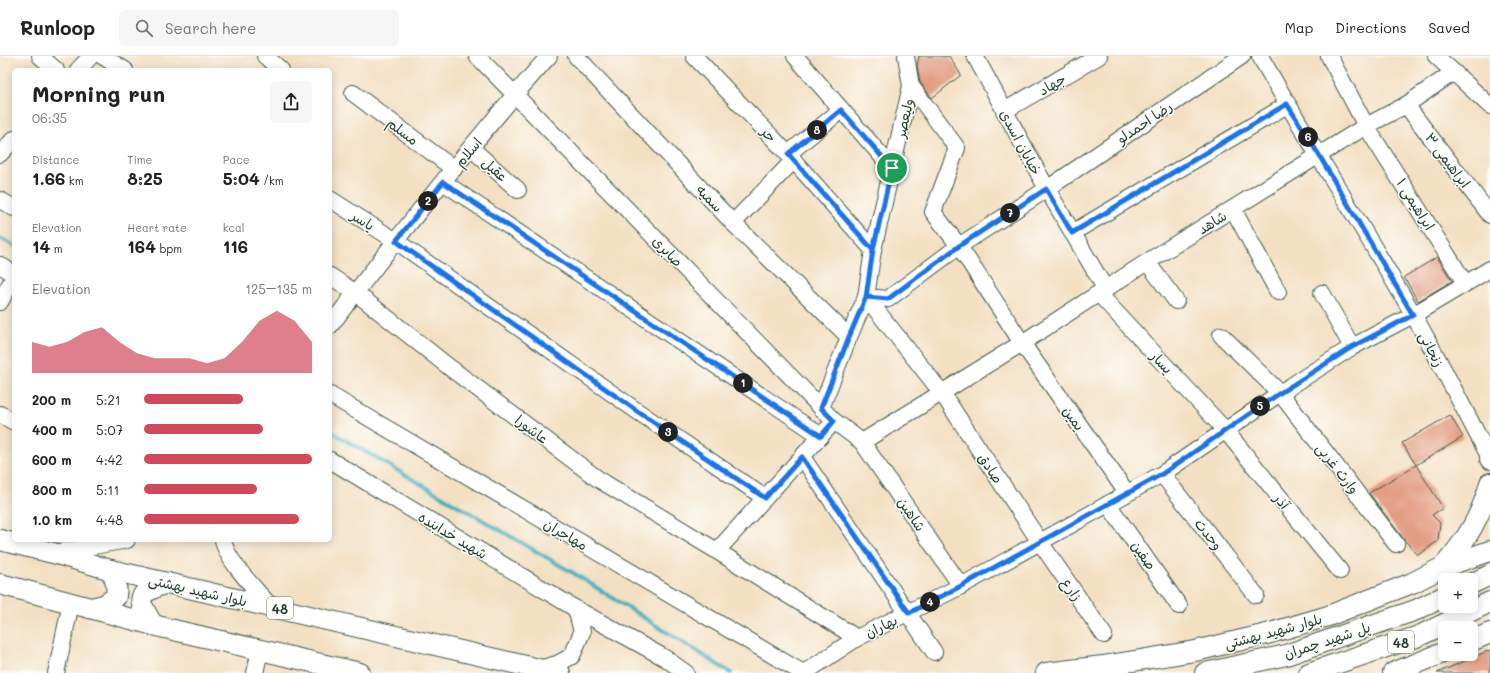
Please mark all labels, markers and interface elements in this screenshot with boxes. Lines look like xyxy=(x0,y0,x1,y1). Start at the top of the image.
search box xyxy=(119,10,399,46)
text: Runloop xyxy=(20,15,95,40)
icon: search xyxy=(133,17,155,39)
text: Search here xyxy=(165,18,256,38)
text: Map xyxy=(1285,18,1313,37)
text: Directions xyxy=(1335,18,1406,37)
text: Saved xyxy=(1428,18,1470,37)
street label: جهاد xyxy=(1035,69,1069,99)
text: Morning run xyxy=(32,79,165,108)
button: share xyxy=(270,81,312,123)
street label: رضا احمدلو xyxy=(1111,96,1176,149)
street label: ولیعصر xyxy=(890,97,918,140)
street label: خیابان اسدی xyxy=(996,106,1046,178)
text: 06:35 xyxy=(32,109,67,126)
street label: مسلم xyxy=(382,113,423,151)
pin: 8 xyxy=(807,120,827,140)
street label: حر xyxy=(756,121,781,146)
text: 8 xyxy=(814,122,820,137)
pin: 6 xyxy=(1298,127,1318,147)
text: 6 xyxy=(1305,129,1311,144)
street label: ابراهیمی ۳ xyxy=(1421,129,1475,191)
street label: اسلام xyxy=(450,133,487,172)
pin xyxy=(875,151,909,185)
text: Distance xyxy=(32,152,79,167)
text: Time xyxy=(127,152,152,167)
text: Pace xyxy=(223,152,250,167)
street label: عقیل xyxy=(478,153,512,185)
icon: arrive xyxy=(881,157,903,179)
text: 1.66 xyxy=(32,167,65,189)
text: 8:25 xyxy=(127,167,163,189)
text: 5:04 xyxy=(223,167,260,189)
text: km xyxy=(65,173,83,188)
text: /km xyxy=(260,173,284,188)
street label: ابراهیمی ۱ xyxy=(1393,174,1439,234)
street label: سمیه xyxy=(693,180,727,216)
pin: 2 xyxy=(418,191,438,211)
text: 2 xyxy=(425,193,431,208)
pin: 7 xyxy=(1000,203,1020,223)
street label: یاسر xyxy=(347,205,378,235)
text: 7 xyxy=(1007,205,1013,220)
street label: شاهد xyxy=(1194,206,1230,238)
text: Elevation xyxy=(32,220,81,235)
text: Heart rate xyxy=(127,220,187,235)
text: kcal xyxy=(223,220,245,235)
street label: صابری xyxy=(649,231,687,271)
text: 14 xyxy=(32,235,50,257)
text: 164 xyxy=(127,235,156,257)
text: 116 xyxy=(223,235,248,257)
text: m xyxy=(50,241,63,256)
text: bpm xyxy=(156,241,182,256)
text: Elevation xyxy=(32,280,90,297)
text: 125–135 m xyxy=(245,280,312,297)
street label: زنجانی xyxy=(1415,328,1449,370)
street label: یسار xyxy=(1146,346,1177,378)
pin: 1 xyxy=(733,373,753,393)
text: 1 xyxy=(741,375,745,390)
text: 200 m xyxy=(32,391,71,408)
text: 5:21 xyxy=(96,391,121,408)
pin: 5 xyxy=(1250,396,1270,416)
text: 5 xyxy=(1257,398,1263,413)
street label: یمین xyxy=(1059,402,1089,434)
street label: عاشورا xyxy=(511,410,553,448)
text: 400 m xyxy=(32,421,72,438)
text: 5:07 xyxy=(96,421,123,438)
pin: 3 xyxy=(658,422,678,442)
text: 3 xyxy=(665,424,671,439)
street label: وارث غربی xyxy=(1312,439,1364,497)
street label: صادق xyxy=(974,449,1008,487)
text: 600 m xyxy=(32,451,72,468)
text: 4:42 xyxy=(96,451,123,468)
text: 800 m xyxy=(32,481,72,498)
text: 5:11 xyxy=(96,481,119,498)
street label: آذر xyxy=(1269,488,1295,513)
street label: شاهین xyxy=(894,493,930,535)
street label: شهید خدابنده xyxy=(415,507,491,563)
text: 1.0 km xyxy=(32,511,72,528)
text: 4:48 xyxy=(96,511,123,528)
street label: مهاجران xyxy=(541,514,591,554)
street label: وحدت xyxy=(1191,514,1227,554)
street label: صفین xyxy=(1127,537,1161,573)
street label: بلوار شهید بهشتی xyxy=(147,569,249,611)
map controls xyxy=(1438,573,1478,661)
button: + xyxy=(1438,573,1478,613)
street label: زارع xyxy=(1056,574,1087,605)
pin: 4 xyxy=(920,592,940,612)
text: 4 xyxy=(927,594,933,609)
road number: 48 xyxy=(267,597,293,619)
street label: بلوار شهید بهشتی xyxy=(1222,609,1324,653)
street label: بهاران xyxy=(862,610,900,642)
street label: پل شهید چمران xyxy=(1281,617,1373,664)
button: − xyxy=(1438,621,1478,661)
road number: 48 xyxy=(1388,631,1414,653)

